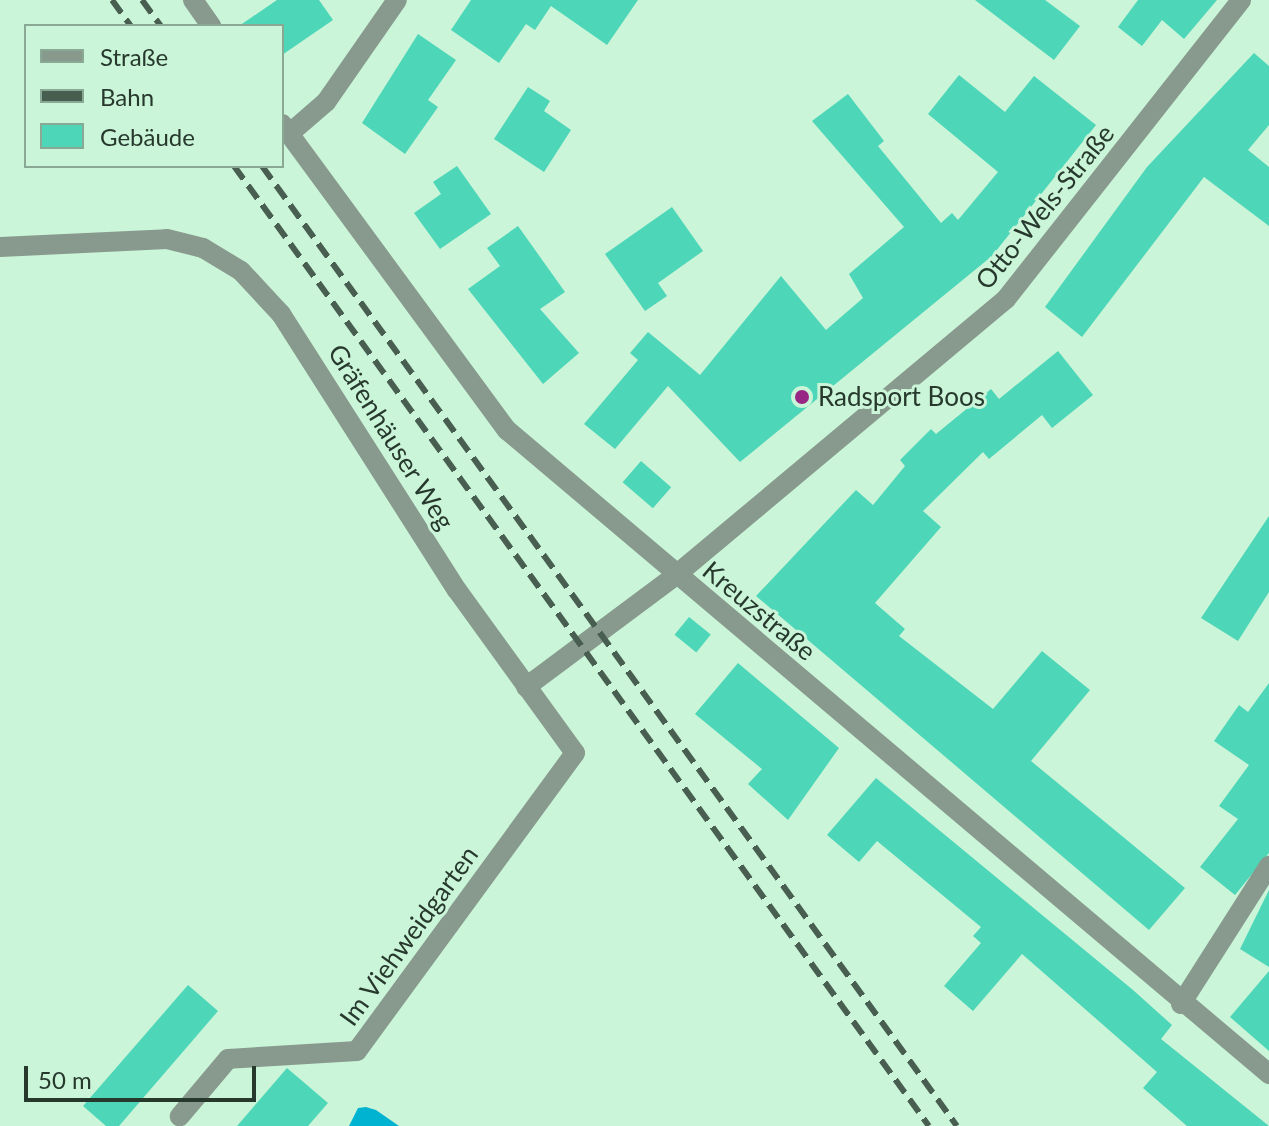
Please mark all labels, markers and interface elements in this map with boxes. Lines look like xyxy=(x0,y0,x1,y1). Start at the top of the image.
legend xyxy=(24,24,284,168)
text: Straße xyxy=(100,42,168,71)
text: Bahn xyxy=(100,82,154,111)
street label: Otto-Wels-Straße xyxy=(969,119,1121,295)
text: Gebäude xyxy=(100,122,195,151)
street label: Gräfenhäuser Weg xyxy=(321,338,461,536)
place label: Radsport Boos xyxy=(818,381,985,413)
marker: Radsport Boos xyxy=(793,388,811,406)
street label: Kreuzstraße xyxy=(696,555,822,667)
street label: Im Viehweidgarten xyxy=(333,840,485,1032)
scale bar xyxy=(28,1050,260,1100)
text: 50 m xyxy=(38,1065,92,1094)

